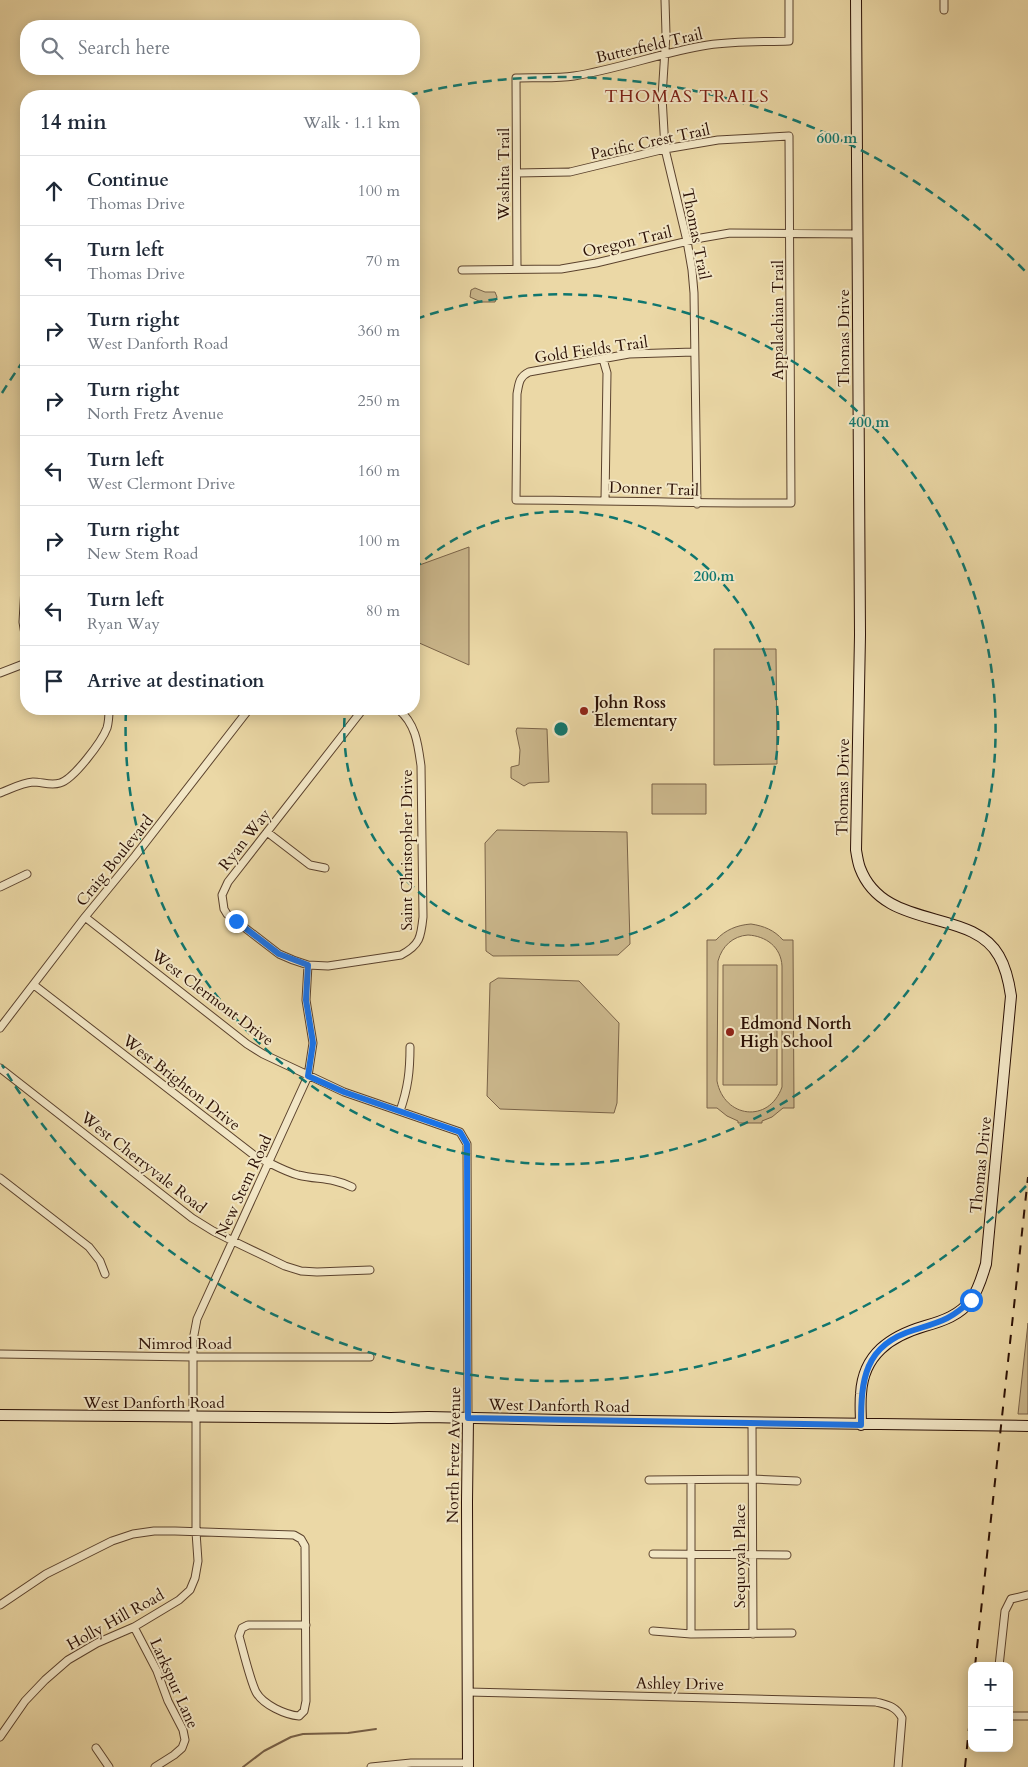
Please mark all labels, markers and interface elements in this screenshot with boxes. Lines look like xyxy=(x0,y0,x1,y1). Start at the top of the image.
search box xyxy=(20,20,420,75)
street label: Butterfield Trail xyxy=(594,23,705,69)
icon: search xyxy=(38,34,66,62)
text: Search here xyxy=(78,35,170,61)
district label: THOMAS TRAILS xyxy=(605,84,769,109)
text: 14 min xyxy=(40,108,107,137)
text: Walk · 1.1 km xyxy=(303,112,400,134)
street label: Pacific Crest Trail xyxy=(588,119,712,165)
street label: Washita Trail xyxy=(493,128,515,221)
text: 600 m xyxy=(817,128,858,148)
text: Continue xyxy=(87,167,169,193)
icon: ahead xyxy=(40,177,68,205)
text: 100 m xyxy=(358,180,400,202)
street label: Thomas Trail xyxy=(676,187,716,282)
text: Thomas Drive xyxy=(87,193,185,215)
street label: Oregon Trail xyxy=(580,221,674,263)
text: Turn left xyxy=(87,237,164,263)
icon: left xyxy=(40,247,68,275)
text: 70 m xyxy=(366,250,400,272)
street label: Appalachian Trail xyxy=(767,260,789,380)
text: Thomas Drive xyxy=(87,263,185,285)
street label: Thomas Drive xyxy=(833,289,855,387)
text: Turn right xyxy=(87,307,179,333)
icon: right xyxy=(40,317,68,345)
text: 360 m xyxy=(358,320,400,342)
street label: Gold Fields Trail xyxy=(533,331,649,369)
text: West Danforth Road xyxy=(87,333,228,355)
text: Turn right xyxy=(87,377,179,403)
icon: right xyxy=(40,387,68,415)
text: 250 m xyxy=(358,390,400,412)
text: North Fretz Avenue xyxy=(87,403,224,425)
text: 400 m xyxy=(849,412,890,432)
text: Turn left xyxy=(87,447,164,473)
icon: left xyxy=(40,457,68,485)
text: 160 m xyxy=(358,460,400,482)
text: West Clermont Drive xyxy=(87,473,235,495)
street label: Donner Trail xyxy=(608,476,699,502)
text: Turn right xyxy=(87,517,179,543)
icon: right xyxy=(40,527,68,555)
text: 100 m xyxy=(358,530,400,552)
text: New Stem Road xyxy=(87,543,198,565)
text: 200 m xyxy=(694,566,735,586)
text: Turn left xyxy=(87,587,164,613)
icon: left xyxy=(40,597,68,625)
text: 80 m xyxy=(366,600,400,622)
text: Ryan Way xyxy=(87,613,160,635)
icon: arrive xyxy=(40,667,68,695)
text: Arrive at destination xyxy=(87,668,264,694)
place label: John Ross Elementary xyxy=(592,692,677,732)
marker: John Ross Elementary xyxy=(578,705,590,717)
centre of rings xyxy=(552,720,570,738)
street label: Thomas Drive xyxy=(831,738,855,836)
street label: Saint Christopher Drive xyxy=(396,769,418,931)
street label: Ryan Way xyxy=(214,804,276,875)
street label: Craig Boulevard xyxy=(71,810,159,911)
route end xyxy=(225,910,248,933)
street label: West Clermont Drive xyxy=(146,944,278,1051)
place label: Edmond North High School xyxy=(740,1013,852,1053)
marker: Edmond North High School xyxy=(724,1026,736,1038)
street label: West Brighton Drive xyxy=(117,1029,245,1136)
street label: West Cherryvale Road xyxy=(75,1106,211,1219)
street label: Thomas Drive xyxy=(965,1115,997,1215)
street label: New Stem Road xyxy=(210,1131,278,1242)
route start xyxy=(960,1289,983,1312)
street label: Nimrod Road xyxy=(138,1333,233,1355)
street label: North Fretz Avenue xyxy=(442,1386,466,1524)
street label: West Danforth Road xyxy=(82,1392,225,1414)
street label: West Danforth Road xyxy=(487,1394,630,1418)
street label: Sequoyah Place xyxy=(729,1504,751,1608)
street label: Holly Hill Road xyxy=(63,1584,169,1656)
street label: Larkspur Lane xyxy=(144,1635,204,1732)
map controls xyxy=(968,1662,1013,1752)
button: + xyxy=(968,1662,1013,1707)
street label: Ashley Drive xyxy=(636,1672,724,1696)
button: − xyxy=(968,1707,1013,1752)

